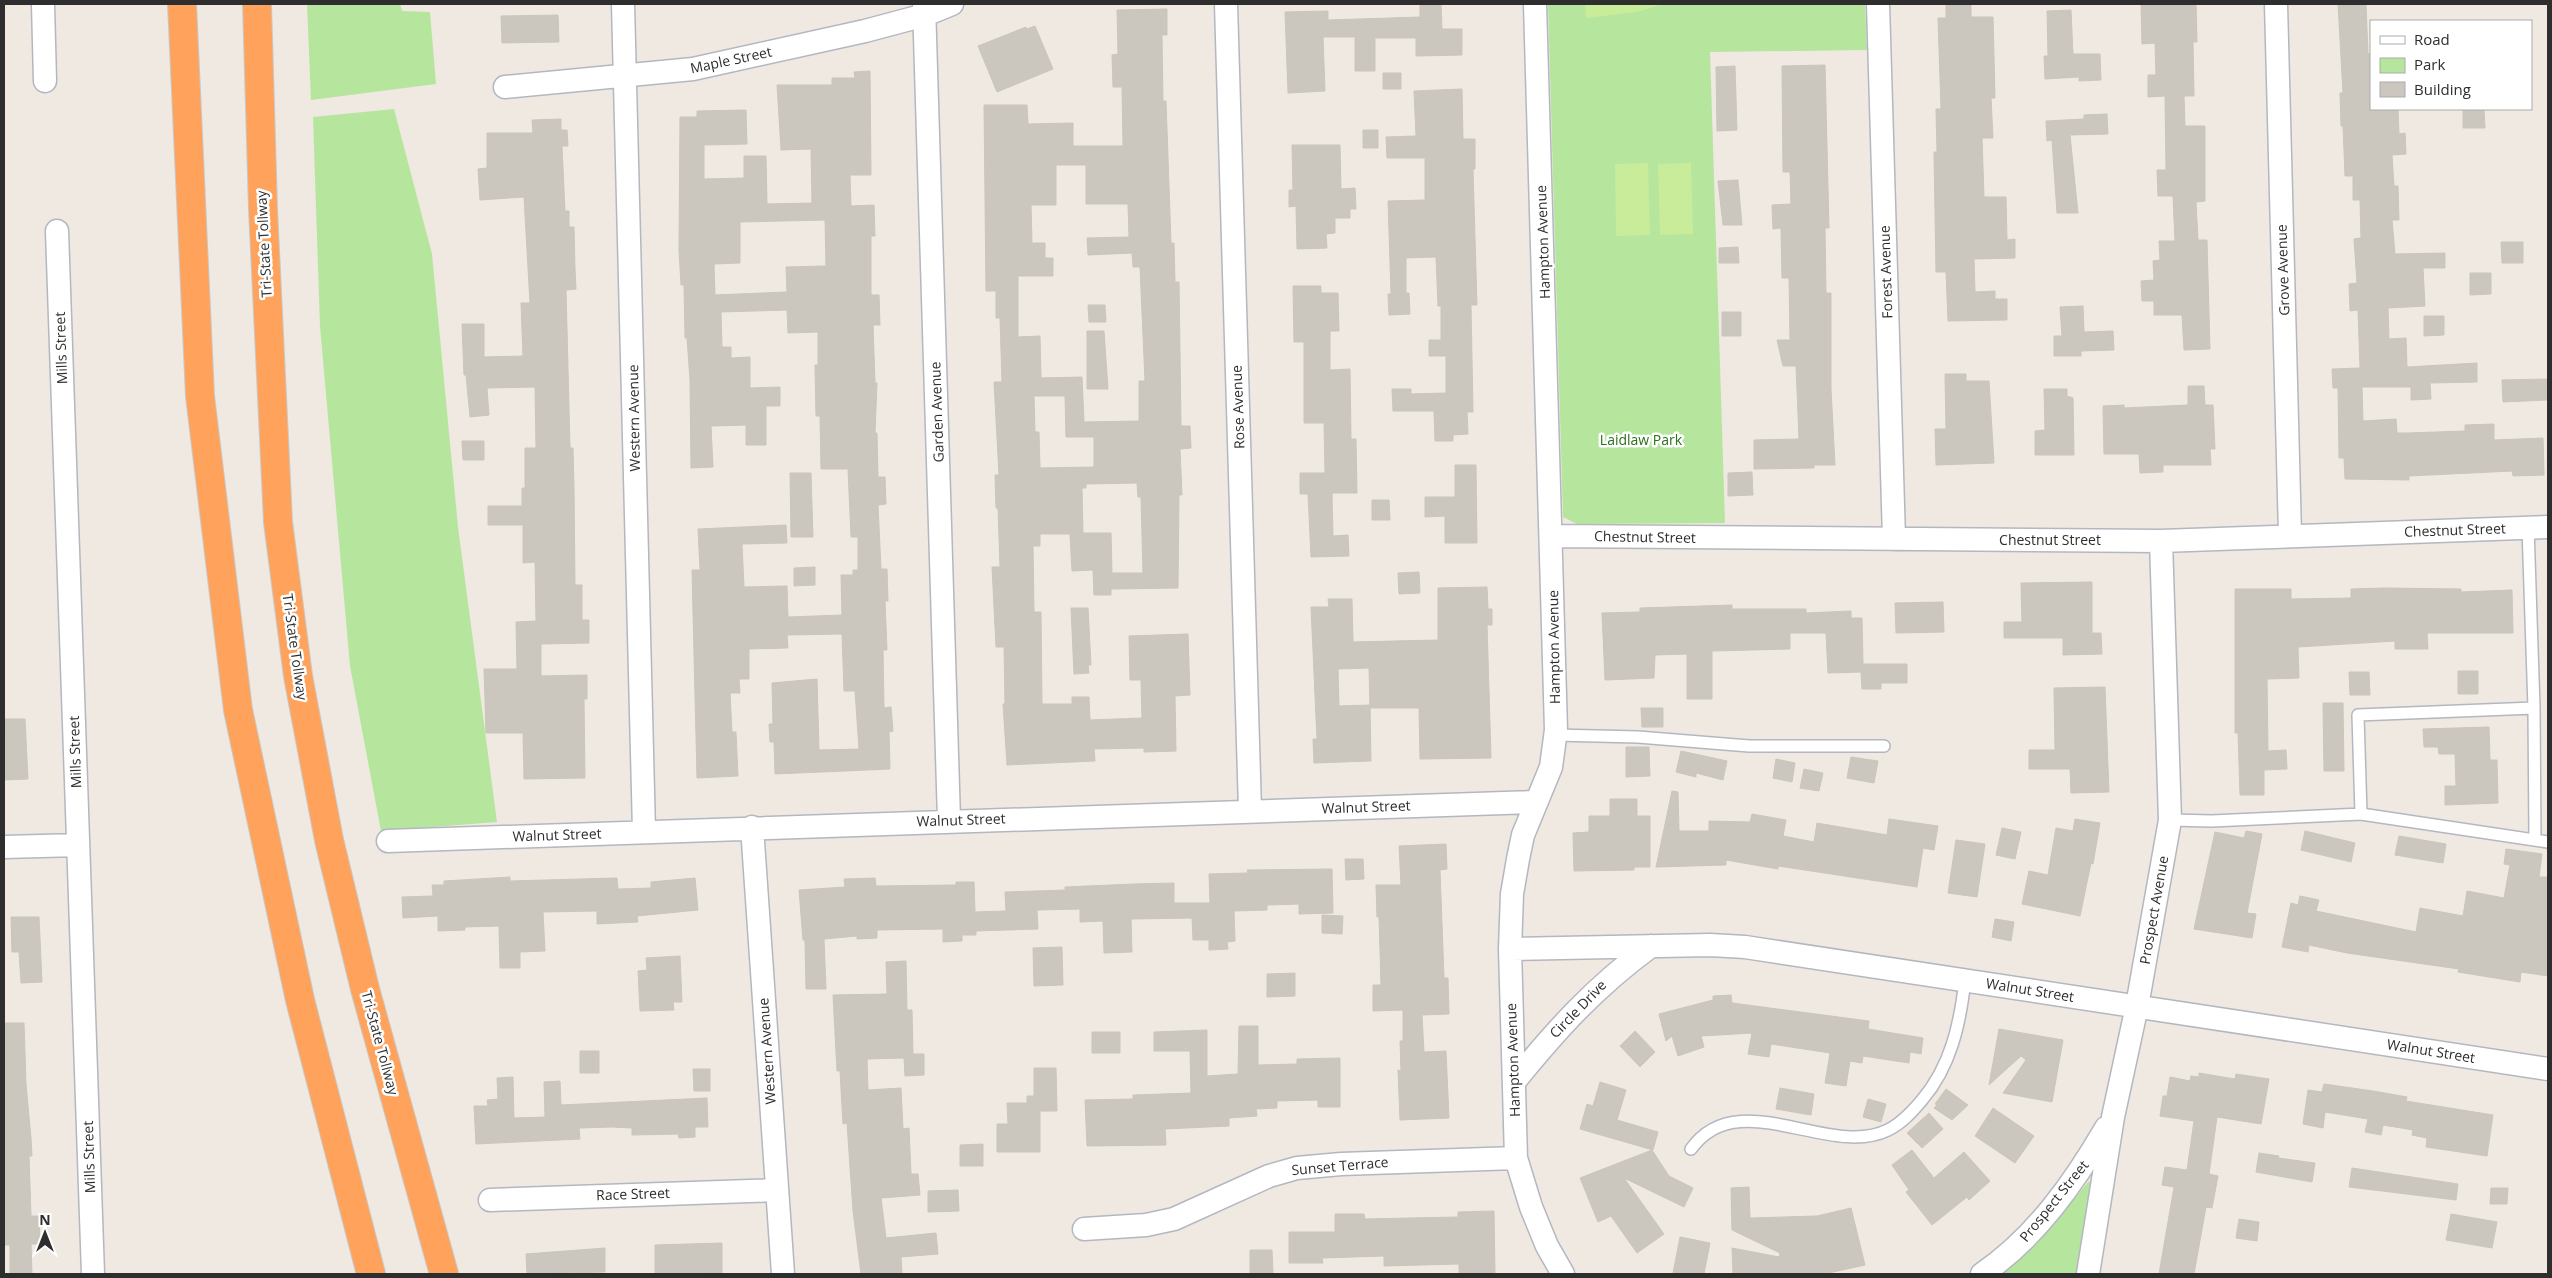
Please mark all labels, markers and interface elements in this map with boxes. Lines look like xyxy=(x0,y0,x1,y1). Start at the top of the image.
legend xyxy=(2370,20,2532,110)
text: Road xyxy=(2414,29,2450,49)
street label: Maple Street xyxy=(688,42,774,77)
text: Park xyxy=(2414,54,2445,74)
text: Building xyxy=(2414,79,2471,99)
street label: Hampton Avenue xyxy=(1531,185,1554,299)
street label: Tri-State Tollway xyxy=(251,189,276,298)
street label: Grove Avenue xyxy=(2271,224,2294,316)
street label: Forest Avenue xyxy=(1874,225,1897,319)
street label: Mills Street xyxy=(50,311,71,385)
street label: Garden Avenue xyxy=(925,361,948,463)
street label: Western Avenue xyxy=(623,364,644,472)
street label: Rose Avenue xyxy=(1227,365,1248,449)
park label: Laidlaw Park xyxy=(1600,430,1683,449)
street label: Chestnut Street xyxy=(2404,518,2506,541)
street label: Chestnut Street xyxy=(1594,526,1696,547)
street label: Chestnut Street xyxy=(1999,530,2101,549)
street label: Hampton Avenue xyxy=(1543,590,1564,704)
street label: Tri-State Tollway xyxy=(279,593,313,702)
street label: Mills Street xyxy=(64,715,85,789)
street label: Walnut Street xyxy=(1321,795,1411,818)
street label: Walnut Street xyxy=(916,808,1006,831)
street label: Walnut Street xyxy=(512,823,602,846)
street label: Prospect Avenue xyxy=(2135,854,2172,966)
street label: Walnut Street xyxy=(1985,973,2076,1006)
street label: Circle Drive xyxy=(1545,975,1610,1042)
street label: Tri-State Tollway xyxy=(357,989,404,1098)
street label: Western Avenue xyxy=(753,997,780,1105)
street label: Hampton Avenue xyxy=(1501,1003,1524,1117)
street label: Walnut Street xyxy=(2386,1034,2477,1067)
street label: Mills Street xyxy=(78,1120,99,1194)
street label: Sunset Terrace xyxy=(1291,1152,1389,1179)
street label: Prospect Street xyxy=(2015,1156,2092,1246)
street label: Race Street xyxy=(596,1183,670,1204)
north arrow xyxy=(20,1208,70,1258)
text: N xyxy=(39,1210,51,1229)

